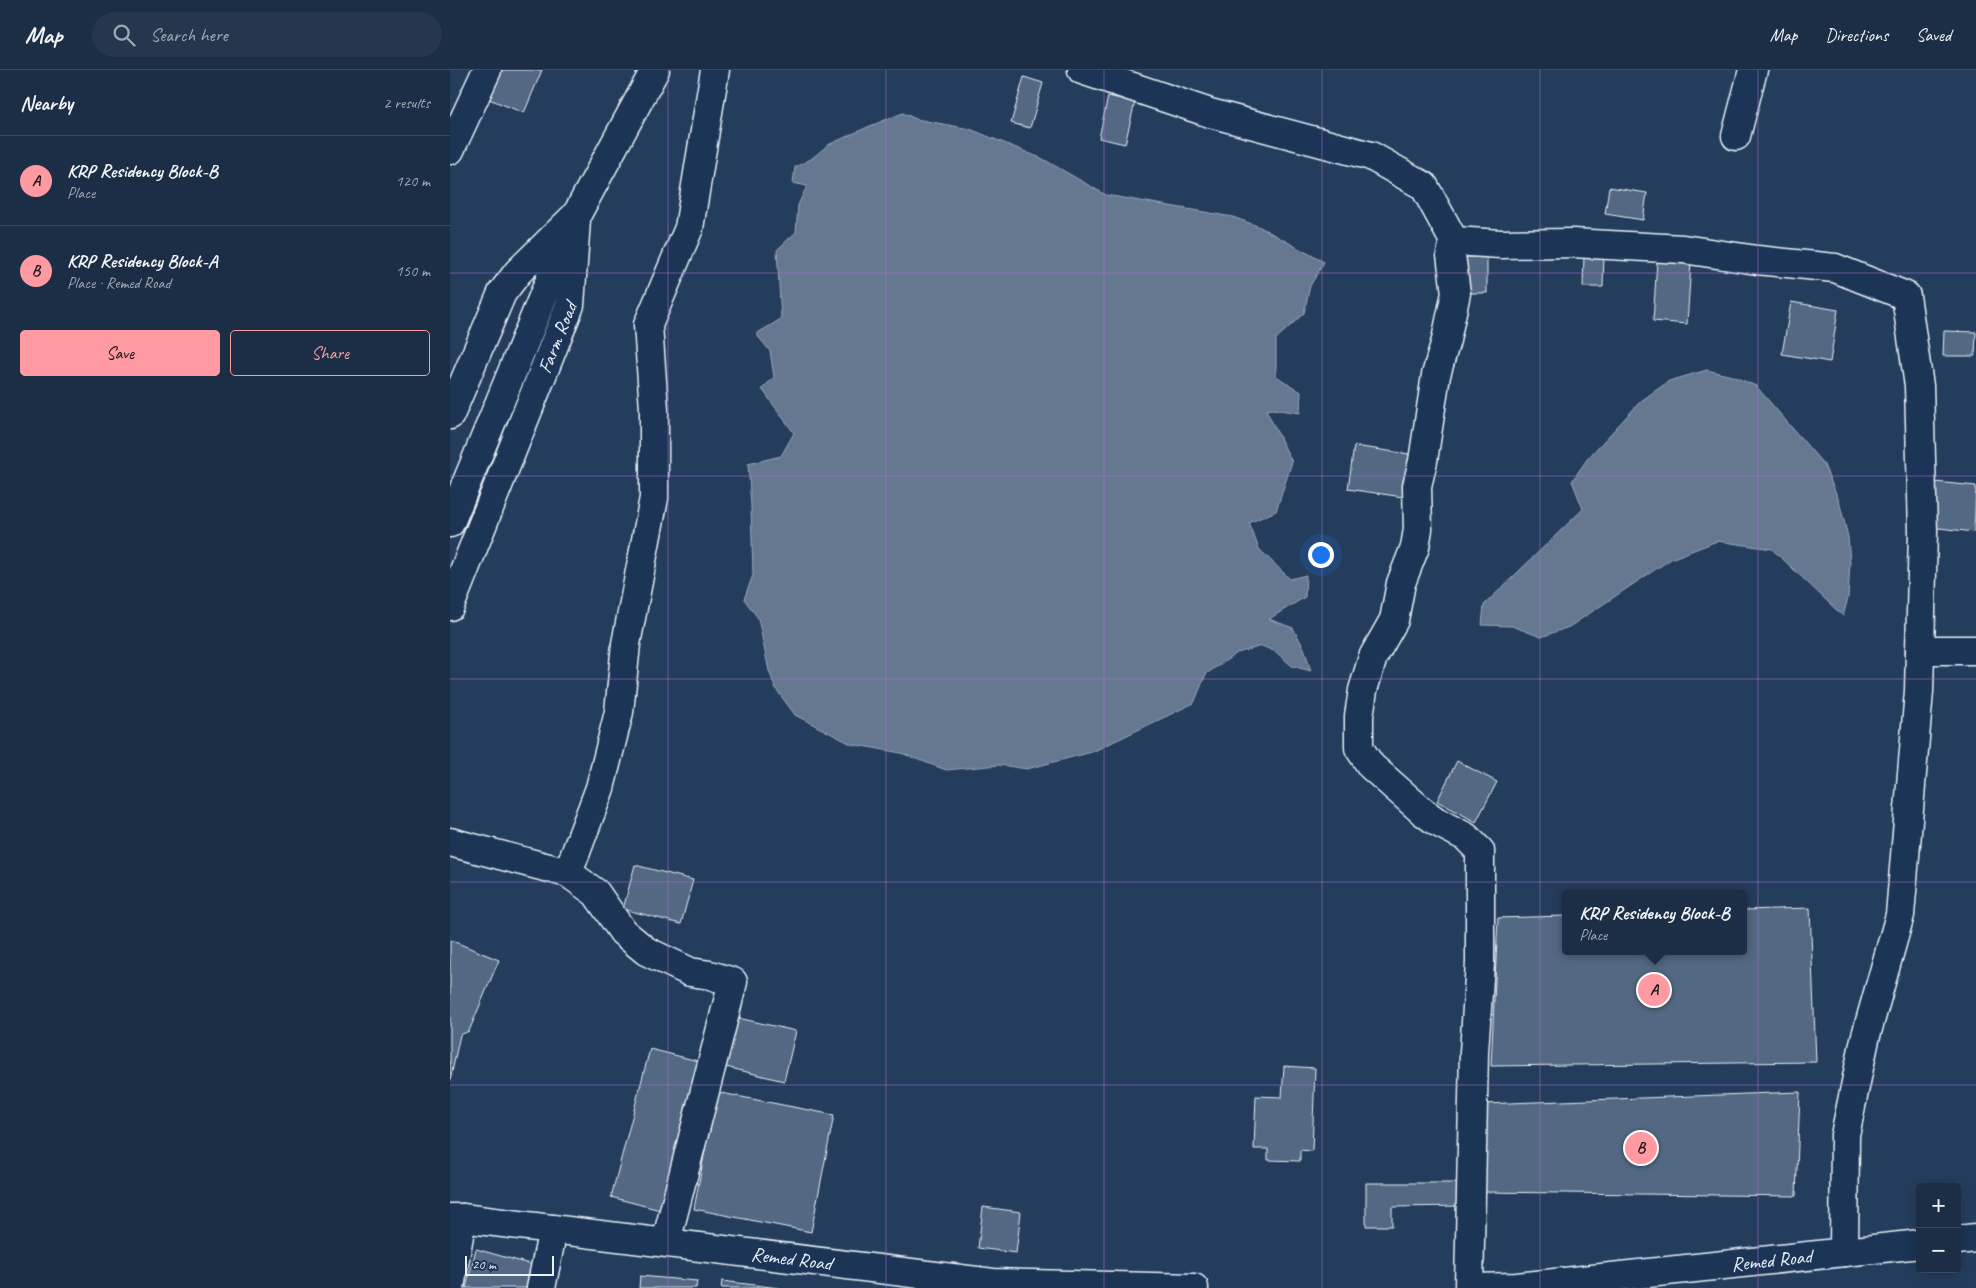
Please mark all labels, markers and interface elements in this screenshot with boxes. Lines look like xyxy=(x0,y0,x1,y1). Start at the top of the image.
search box xyxy=(92,12,442,57)
text: Map xyxy=(25,20,62,50)
icon: search xyxy=(110,21,138,49)
text: Search here xyxy=(150,23,228,47)
text: Map xyxy=(1770,24,1797,46)
text: Directions xyxy=(1825,24,1888,46)
text: Saved xyxy=(1916,24,1951,46)
text: Nearby xyxy=(20,90,73,116)
text: 2 results xyxy=(383,93,430,113)
text: KRP Residency Block-B xyxy=(67,159,218,183)
text: A xyxy=(32,171,40,191)
text: 120 m xyxy=(396,171,430,191)
text: Place xyxy=(67,183,95,203)
text: KRP Residency Block-A xyxy=(67,249,217,273)
text: B xyxy=(32,261,40,281)
text: 150 m xyxy=(396,261,430,281)
text: Place · Remed Road xyxy=(67,273,171,293)
street label: Farm Road xyxy=(532,295,584,377)
button: Save xyxy=(20,330,220,376)
button: Share xyxy=(230,330,430,376)
your location xyxy=(1308,542,1334,568)
popup xyxy=(1562,890,1747,955)
text: KRP Residency Block-B xyxy=(1579,901,1730,925)
text: Place xyxy=(1579,925,1607,945)
pin: A xyxy=(1638,971,1670,1009)
pin: B xyxy=(1625,1129,1657,1167)
map controls xyxy=(1916,1183,1961,1273)
button: + xyxy=(1916,1183,1961,1228)
button: − xyxy=(1916,1228,1961,1273)
street label: Remed Road xyxy=(750,1241,836,1276)
street label: Remed Road xyxy=(1730,1243,1816,1277)
scale bar xyxy=(465,1253,554,1276)
text: 20 m xyxy=(472,1256,496,1273)

